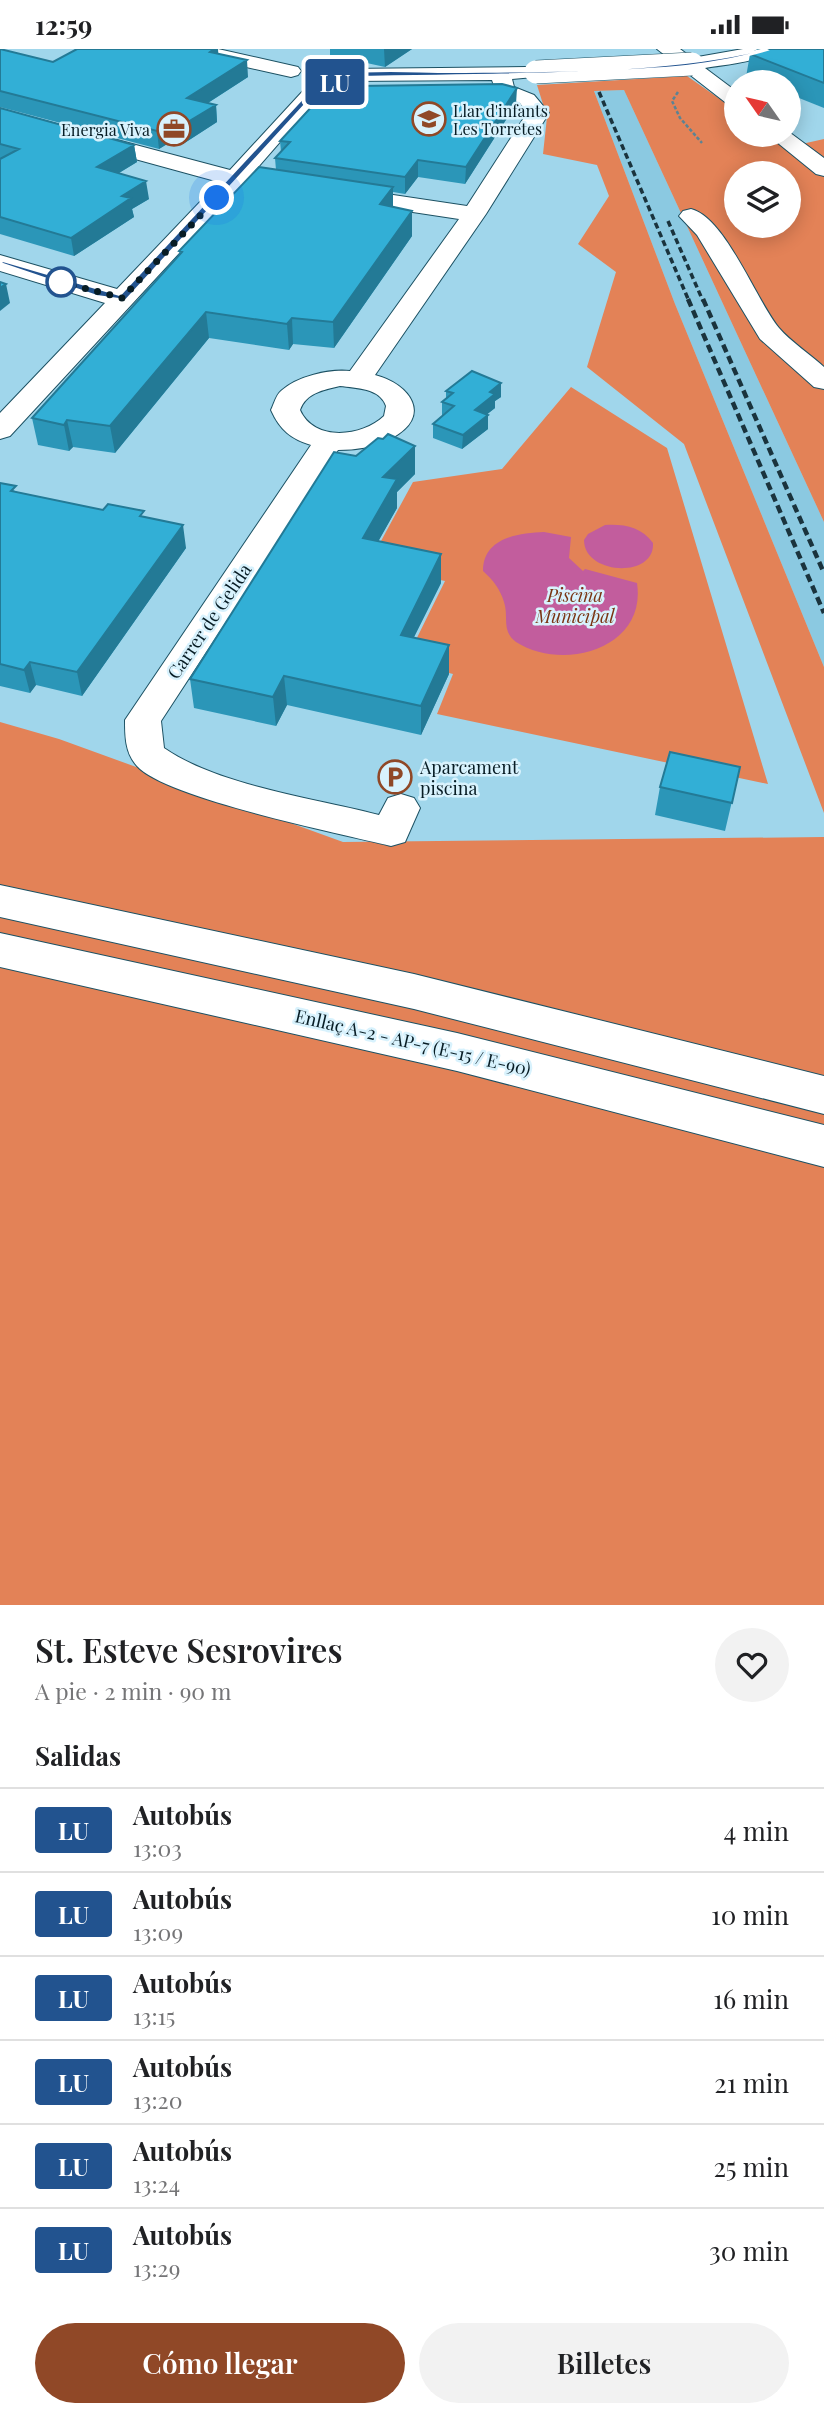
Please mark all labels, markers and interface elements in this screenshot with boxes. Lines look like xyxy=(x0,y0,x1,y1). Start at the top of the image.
text: 12:59 xyxy=(35,7,92,42)
line badge: LU xyxy=(304,59,366,105)
text: LU xyxy=(319,66,351,98)
north arrow xyxy=(724,70,802,147)
map controls xyxy=(724,70,801,238)
school or university icon: Llar d'infants Les Torretes xyxy=(410,100,448,138)
place label: Llar d'infants Les Torretes xyxy=(453,100,548,139)
office icon: Energia Viva xyxy=(155,110,193,148)
place label: Energia Viva xyxy=(61,119,150,140)
button: layers xyxy=(724,161,801,238)
your location xyxy=(199,180,234,215)
unlabelled marker xyxy=(46,267,76,297)
street label: Carrer de Gelida xyxy=(162,559,256,683)
park label: Piscina Municipal xyxy=(534,583,616,628)
place label: Aparcament piscina xyxy=(419,755,519,800)
parking icon: Aparcament piscina xyxy=(376,758,414,796)
street label: Enllaç A-2 - AP-7 (E-15 / E-90) xyxy=(293,1003,533,1081)
text: St. Esteve Sesrovires xyxy=(35,1627,343,1671)
button: heart xyxy=(715,1628,789,1702)
text: A pie · 2 min · 90 m xyxy=(35,1675,231,1706)
text: Salidas xyxy=(35,1738,121,1773)
text: Autobús xyxy=(133,1797,232,1832)
text: 4 min xyxy=(723,1813,789,1848)
text: LU xyxy=(58,1814,89,1846)
text: 13:03 xyxy=(133,1832,182,1863)
text: Autobús xyxy=(133,1881,232,1916)
text: 10 min xyxy=(711,1897,789,1932)
text: LU xyxy=(58,1898,89,1930)
text: 13:09 xyxy=(133,1916,183,1947)
text: Autobús xyxy=(133,1965,232,2000)
text: 16 min xyxy=(713,1981,789,2016)
text: LU xyxy=(58,1982,89,2014)
text: 13:15 xyxy=(133,2000,175,2031)
text: Autobús xyxy=(133,2049,232,2084)
text: 21 min xyxy=(714,2065,789,2100)
text: LU xyxy=(58,2066,89,2098)
text: 13:20 xyxy=(133,2084,182,2115)
text: Autobús xyxy=(133,2133,232,2168)
text: 25 min xyxy=(713,2149,789,2184)
text: LU xyxy=(58,2150,89,2182)
text: 13:24 xyxy=(133,2168,180,2199)
text: Autobús xyxy=(133,2217,232,2252)
text: 30 min xyxy=(709,2233,789,2268)
text: LU xyxy=(58,2234,89,2266)
text: 13:29 xyxy=(133,2252,180,2283)
button: Cómo llegar xyxy=(35,2323,405,2403)
button: Billetes xyxy=(419,2323,789,2403)

